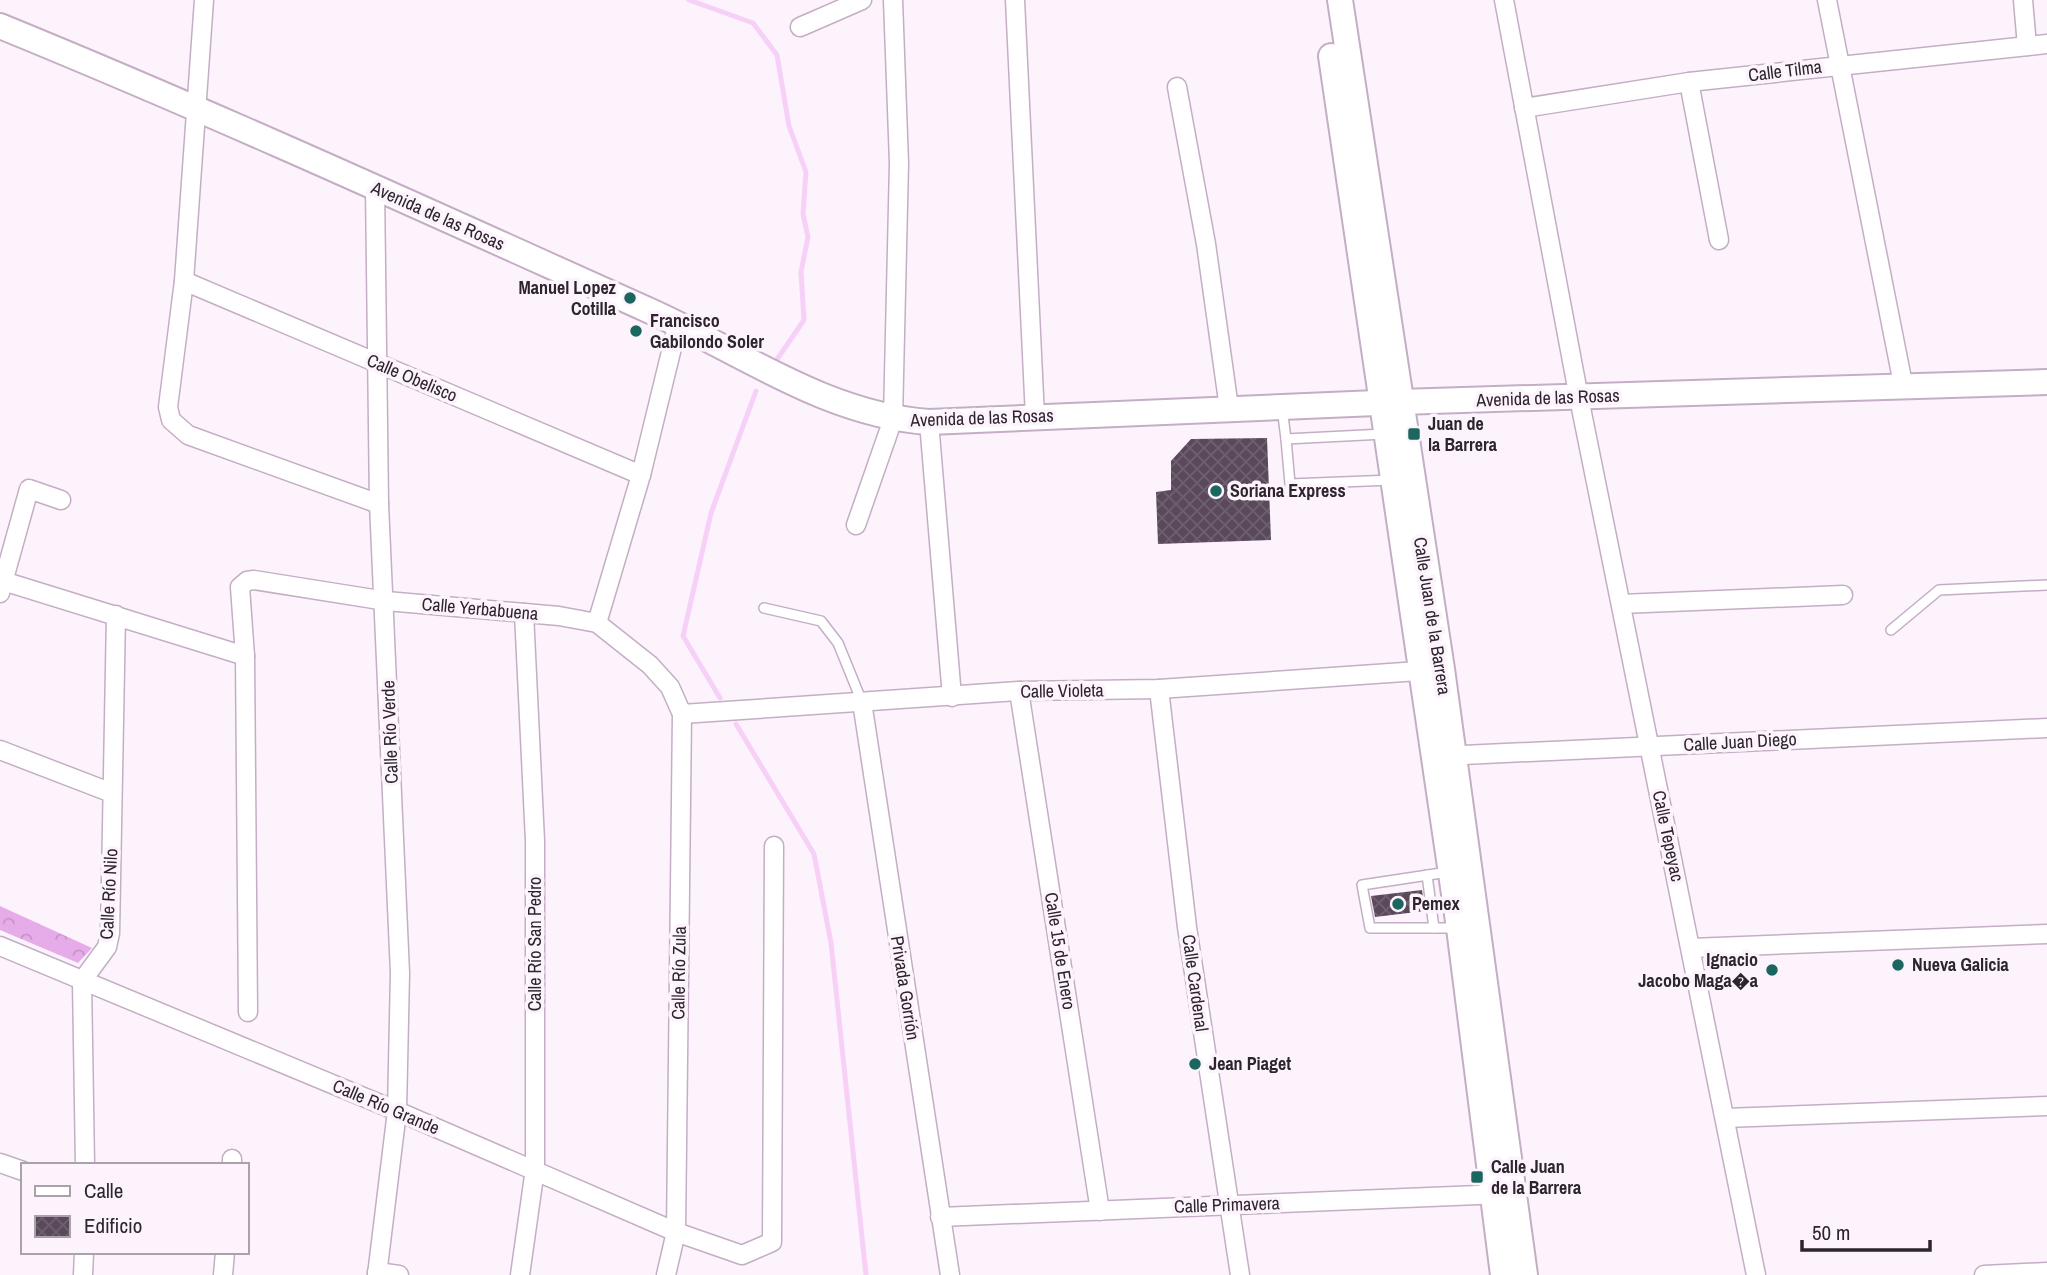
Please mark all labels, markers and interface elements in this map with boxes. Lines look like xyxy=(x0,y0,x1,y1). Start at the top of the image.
street label: Calle Tilma xyxy=(1747,54,1823,87)
street label: Avenida de las Rosas xyxy=(367,175,509,256)
place label: Manuel Lopez Cotilla xyxy=(518,275,617,321)
marker: Manuel Lopez Cotilla xyxy=(622,290,638,306)
place label: Francisco Gabilondo Soler xyxy=(650,308,764,354)
marker: Francisco Gabilondo Soler xyxy=(628,323,644,339)
street label: Calle Obelisco xyxy=(363,347,461,408)
street label: Avenida de las Rosas xyxy=(1475,383,1620,413)
street label: Avenida de las Rosas xyxy=(909,403,1054,433)
place label: Juan de la Barrera xyxy=(1428,411,1498,457)
marker: Juan de la Barrera xyxy=(1406,426,1422,442)
place label: Soriana Express xyxy=(1230,478,1346,503)
marker: Soriana Express xyxy=(1208,483,1224,499)
street label: Calle Juan de la Barrera xyxy=(1408,535,1457,696)
street label: Calle Yerbabuena xyxy=(421,591,539,626)
street label: Calle Violeta xyxy=(1020,677,1104,704)
street label: Calle Río Verde xyxy=(375,680,404,784)
street label: Calle Juan Diego xyxy=(1683,726,1797,757)
street label: Calle Tepeyac xyxy=(1647,788,1690,884)
street label: Calle Río Nilo xyxy=(94,848,123,940)
street label: Calle Río San Pedro xyxy=(522,877,547,1011)
street label: Calle 15 de Enero xyxy=(1039,891,1082,1011)
place label: Pemex xyxy=(1412,891,1460,916)
marker: Pemex xyxy=(1390,896,1406,912)
street label: Calle Río Zula xyxy=(665,926,692,1020)
street label: Calle Cardenal xyxy=(1176,933,1215,1033)
street label: Privada Gorrión xyxy=(885,934,926,1042)
place label: Ignacio Jacobo Maga�a xyxy=(1638,947,1759,993)
place label: Nueva Galicia xyxy=(1912,952,2010,977)
marker: Nueva Galicia xyxy=(1890,957,1906,973)
marker: Ignacio Jacobo Maga�a xyxy=(1764,962,1780,978)
place label: Jean Piaget xyxy=(1209,1051,1291,1076)
marker: Jean Piaget xyxy=(1187,1056,1203,1072)
street label: Calle Río Grande xyxy=(329,1073,444,1140)
place label: Calle Juan de la Barrera xyxy=(1491,1154,1582,1200)
legend xyxy=(21,1163,248,1254)
marker: Calle Juan de la Barrera xyxy=(1469,1169,1485,1185)
text: Calle xyxy=(84,1176,123,1205)
street label: Calle Primavera xyxy=(1174,1190,1280,1219)
scale bar xyxy=(1802,1208,1930,1252)
text: Edificio xyxy=(84,1211,142,1240)
text: 50 m xyxy=(1812,1218,1850,1247)

